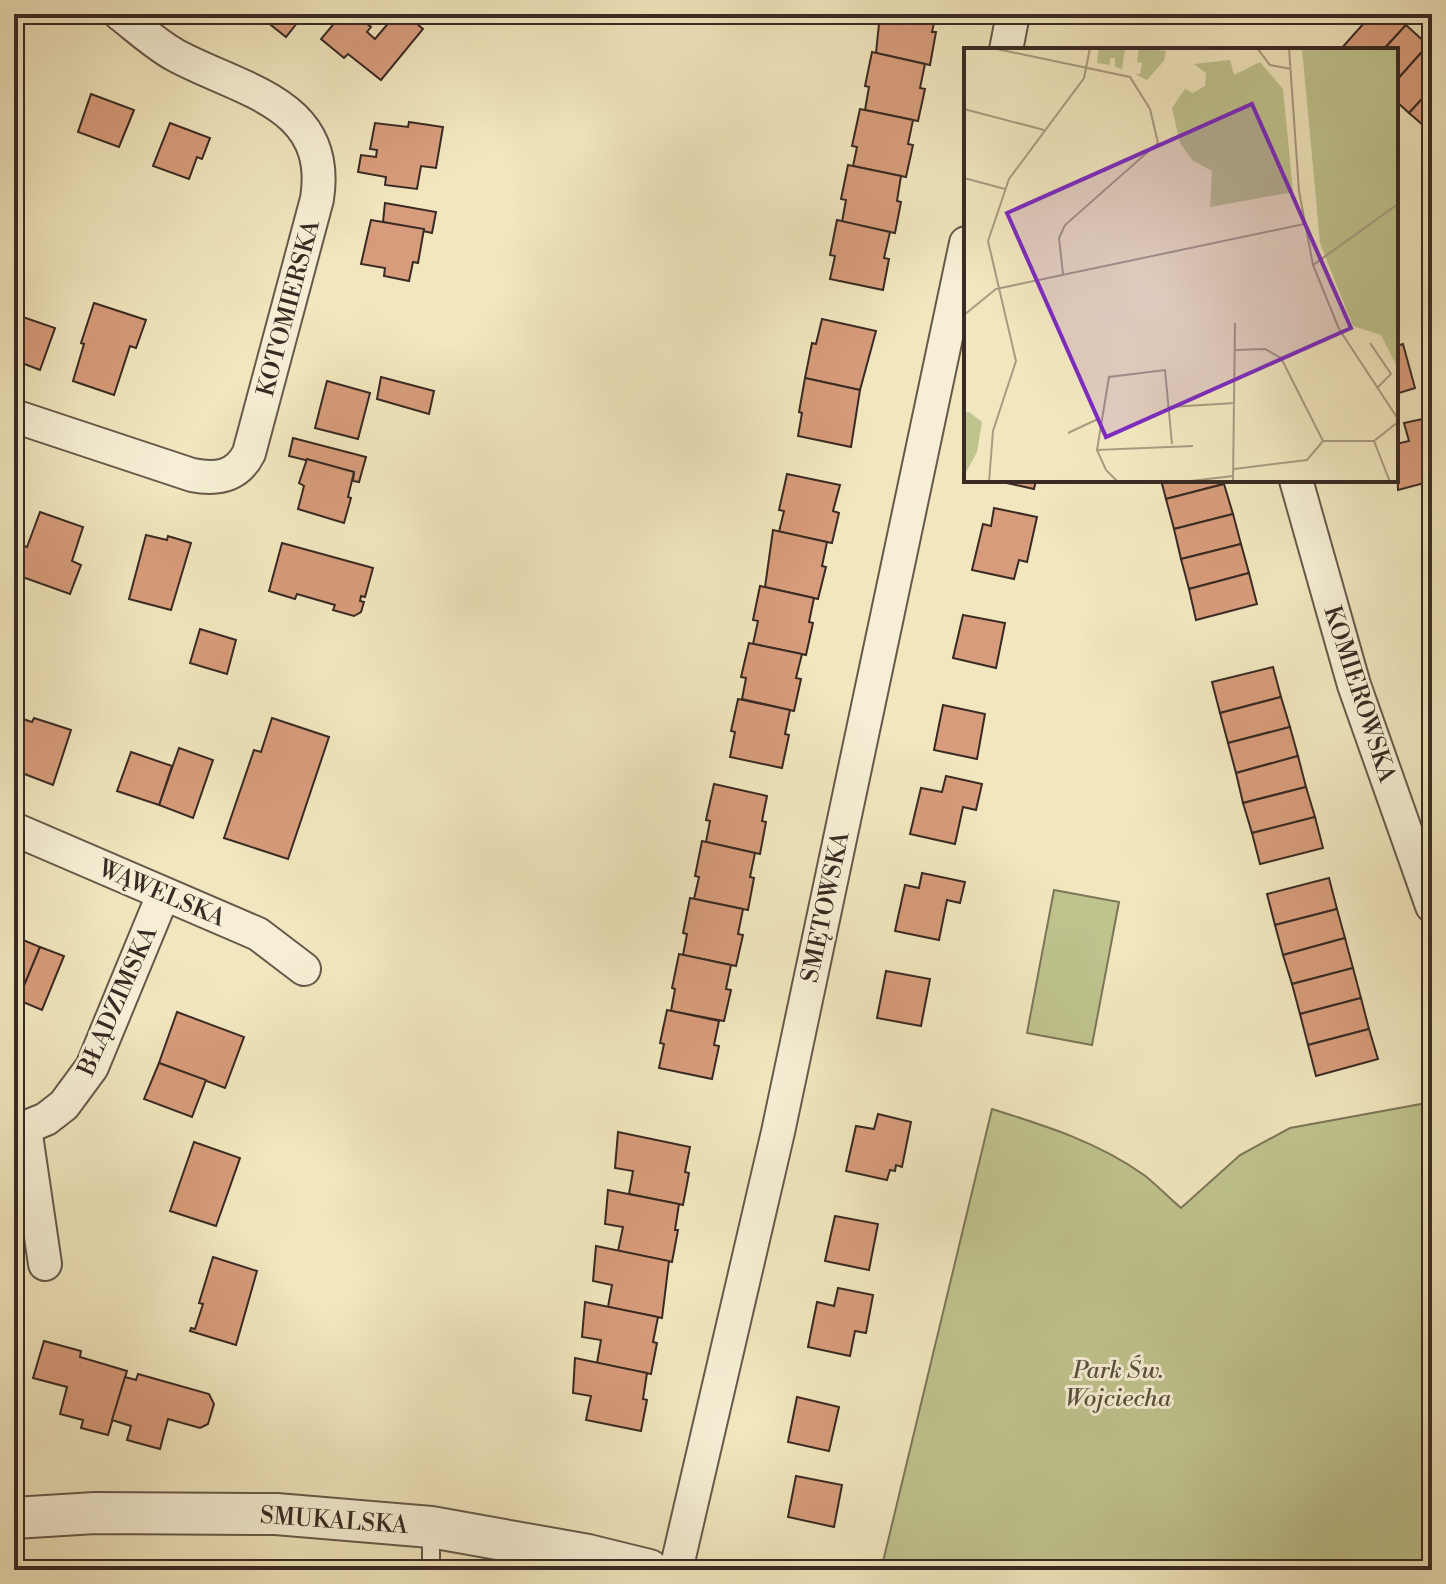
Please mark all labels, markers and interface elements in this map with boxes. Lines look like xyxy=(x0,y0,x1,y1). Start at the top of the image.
inset map xyxy=(964,48,1398,482)
street label: KOTOMIERSKA xyxy=(251,216,327,400)
street label: KOMIEROWSKA xyxy=(1316,602,1402,787)
street label: SMĘTOWSKA xyxy=(795,828,857,985)
street label: WĄWELSKA xyxy=(93,853,230,934)
street label: BŁĄDZIMSKA xyxy=(71,921,164,1082)
park label: Park Św. Wojciecha xyxy=(1065,1354,1172,1414)
street label: SMUKALSKA xyxy=(259,1501,410,1541)

